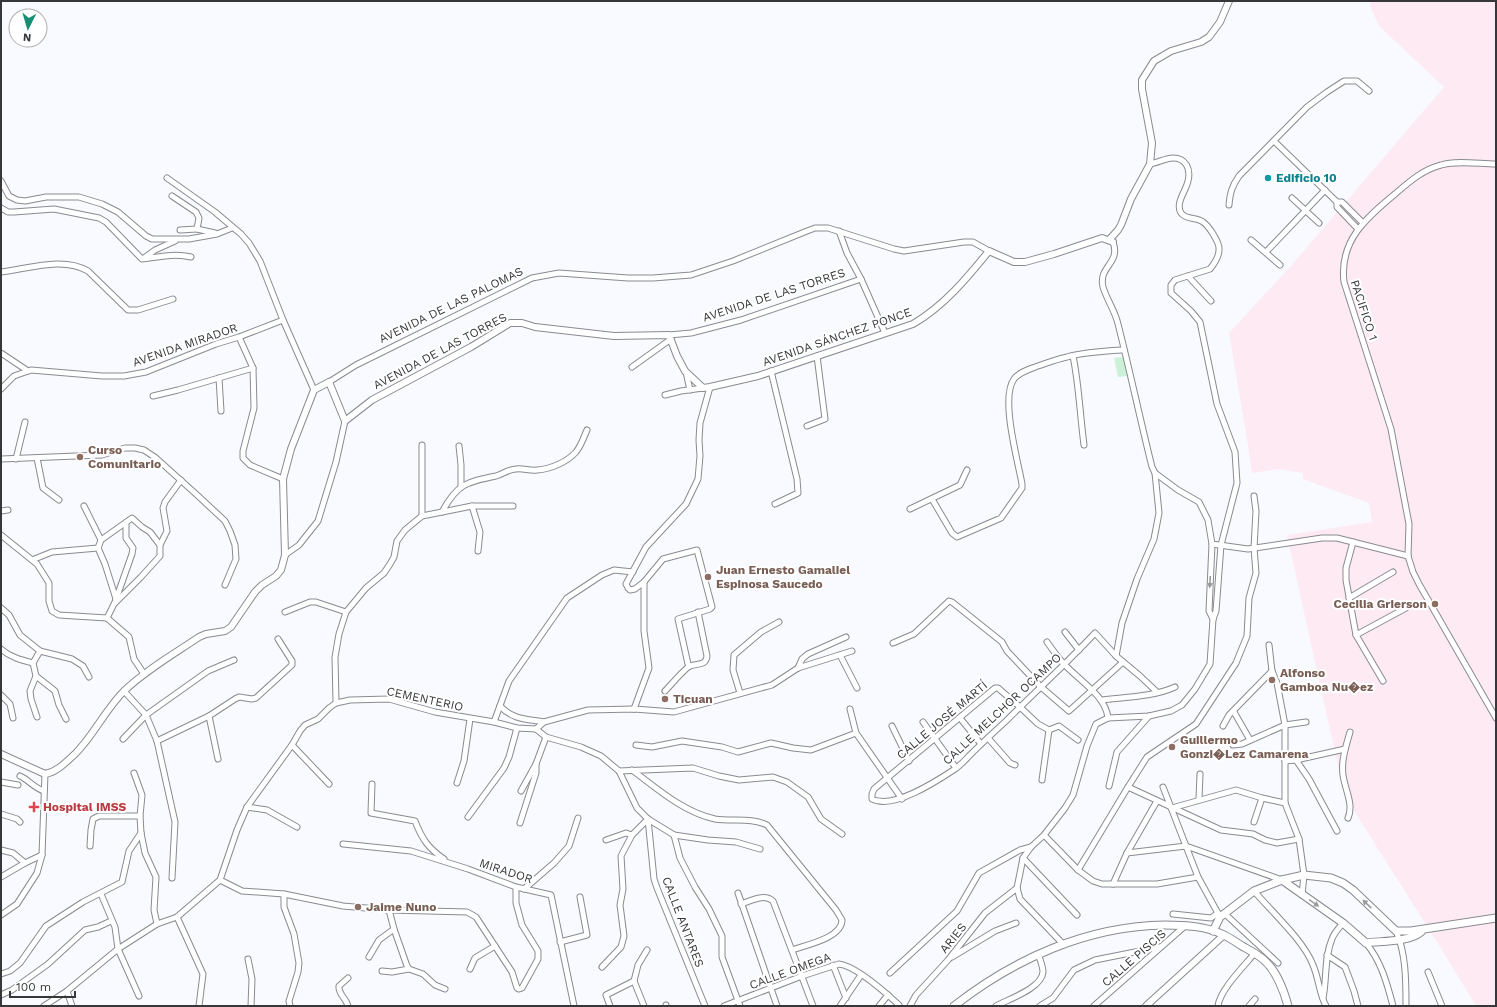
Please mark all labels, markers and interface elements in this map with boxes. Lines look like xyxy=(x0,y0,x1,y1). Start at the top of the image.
north arrow xyxy=(8,8,48,48)
text: N xyxy=(23,31,32,44)
place label: Edificio 10 xyxy=(1276,171,1337,185)
marker: Edificio 10 xyxy=(1263,173,1273,183)
street label: AVENIDA DE LAS PALOMAS xyxy=(377,264,525,346)
street label: AVENIDA DE LAS TORRES xyxy=(701,265,847,325)
street label: PACIFICO 1 xyxy=(1348,278,1380,342)
street label: AVENIDA SÁNCHEZ PONCE xyxy=(761,305,914,369)
street label: AVENIDA DE LAS TORRES xyxy=(371,310,509,392)
street label: AVENIDA MIRADOR xyxy=(131,320,239,370)
place label: Curso Comunitario xyxy=(88,443,161,471)
marker: Curso Comunitario xyxy=(75,452,85,462)
place label: Juan Ernesto Gamaliel Espinosa Saucedo xyxy=(716,563,850,591)
marker: Juan Ernesto Gamaliel Espinosa Saucedo xyxy=(703,572,713,582)
one-way arrow xyxy=(1206,576,1213,588)
place label: Cecilia Grierson xyxy=(1334,597,1427,611)
marker: Cecilia Grierson xyxy=(1430,599,1440,609)
street label: CALLE MELCHOR OCAMPO xyxy=(940,650,1064,768)
place label: Alfonso Gamboa Nu�ez xyxy=(1280,666,1373,694)
marker: Alfonso Gamboa Nu�ez xyxy=(1267,675,1277,685)
street label: CALLE JOSÉ MARTÍ xyxy=(894,678,990,762)
street label: CEMENTERIO xyxy=(385,684,465,714)
place label: Ticuan xyxy=(673,692,713,706)
marker: Ticuan xyxy=(660,694,670,704)
place label: Guillermo Gonzi�Lez Camarena xyxy=(1180,733,1309,761)
marker: Guillermo Gonzi�Lez Camarena xyxy=(1167,742,1177,752)
place label: Hospital IMSS xyxy=(43,800,126,814)
marker: Hospital IMSS xyxy=(28,801,40,813)
street label: MIRADOR xyxy=(478,856,534,886)
street label: CALLE ANTARES xyxy=(659,875,707,969)
one-way arrow xyxy=(1309,899,1319,907)
one-way arrow xyxy=(1362,899,1372,909)
place label: Jaime Nuno xyxy=(366,900,436,914)
marker: Jaime Nuno xyxy=(353,902,363,912)
street label: ARIES xyxy=(937,920,969,956)
street label: CALLE PISCIS xyxy=(1099,926,1169,990)
street label: CALLE OMEGA xyxy=(747,950,833,992)
scale bar xyxy=(10,973,75,999)
text: 100 m xyxy=(16,980,51,994)

